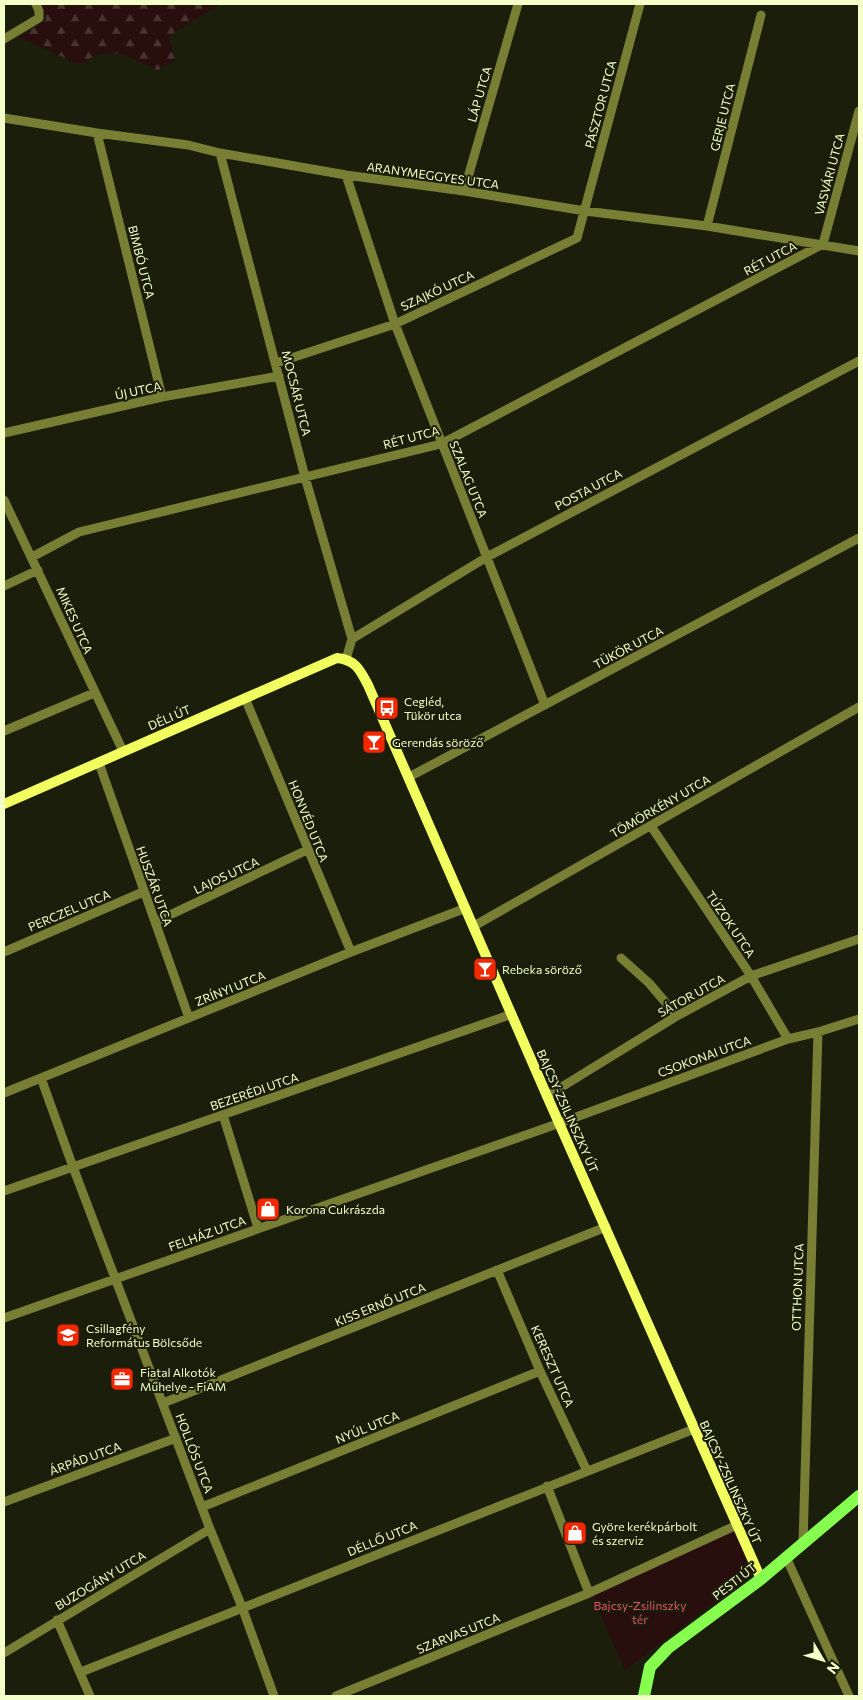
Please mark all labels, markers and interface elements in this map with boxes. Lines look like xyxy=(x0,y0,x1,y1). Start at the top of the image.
street label: PÁSZTOR UTCA xyxy=(582,59,618,149)
street label: LÁP UTCA xyxy=(464,64,494,124)
street label: GERJE UTCA xyxy=(707,82,738,153)
street label: VASVÁRI UTCA xyxy=(811,131,847,217)
street label: ARANYMEGGYES UTCA xyxy=(366,159,500,191)
street label: BIMBÓ UTCA xyxy=(126,224,158,300)
street label: RÉT UTCA xyxy=(741,238,799,278)
street label: SZAJKÓ UTCA xyxy=(398,267,476,314)
street label: MOCSÁR UTCA xyxy=(280,349,314,437)
street label: ÚJ UTCA xyxy=(113,378,163,403)
street label: RÉT UTCA xyxy=(381,423,441,451)
street label: SZALAG UTCA xyxy=(447,438,491,520)
street label: POSTA UTCA xyxy=(552,465,624,513)
street label: MIKES UTCA xyxy=(54,584,96,656)
street label: TÜKÖR UTCA xyxy=(591,623,665,671)
place label: Cegléd, Tükör utca xyxy=(404,694,462,722)
bus stop icon: Cegléd, Tükör utca xyxy=(374,695,400,721)
street label: DÉLI ÚT xyxy=(146,702,193,732)
bar icon: Gerendás söröző xyxy=(361,729,387,755)
place label: Gerendás söröző xyxy=(392,735,483,749)
street label: TÖMÖRKÉNY UTCA xyxy=(608,772,712,840)
street label: HONVÉD UTCA xyxy=(286,778,332,864)
street label: HUSZÁR UTCA xyxy=(134,844,176,928)
street label: LAJOS UTCA xyxy=(191,854,261,897)
street label: PERCZEL UTCA xyxy=(26,886,112,934)
street label: TÚZOK UTCA xyxy=(704,888,758,960)
bar icon: Rebeka söröző xyxy=(472,956,498,982)
place label: Rebeka söröző xyxy=(502,962,582,976)
street label: ZRÍNYI UTCA xyxy=(193,968,267,1008)
street label: SÁTOR UTCA xyxy=(655,971,727,1019)
street label: CSOKONAI UTCA xyxy=(656,1033,752,1079)
street label: BAJCSY-ZSILINSZKY ÚT xyxy=(534,1047,602,1176)
street label: BEZERÉDI UTCA xyxy=(208,1069,300,1113)
shop icon: Korona Cukrászda xyxy=(255,1196,281,1222)
place label: Korona Cukrászda xyxy=(286,1202,385,1216)
street label: FELHÁZ UTCA xyxy=(167,1213,247,1253)
street label: OTTHON UTCA xyxy=(788,1243,806,1331)
street label: KISS ERNŐ UTCA xyxy=(333,1279,427,1329)
place label: Csillagfény Református Bölcsőde xyxy=(86,1321,202,1349)
school or university icon: Csillagfény Református Bölcsőde xyxy=(55,1322,81,1348)
street label: KERESZT UTCA xyxy=(529,1323,577,1409)
place label: Fiatal Alkotók Műhelye - FiAM xyxy=(140,1365,226,1393)
office icon: Fiatal Alkotók Műhelye - FiAM xyxy=(109,1366,135,1392)
street label: NYÚL UTCA xyxy=(333,1408,401,1446)
street label: HOLLÓS UTCA xyxy=(173,1411,217,1495)
street label: BAJCSY-ZSILINSZKY ÚT xyxy=(697,1418,765,1547)
street label: ÁRPÁD UTCA xyxy=(47,1439,123,1477)
street label: DÉLLŐ UTCA xyxy=(345,1518,419,1558)
place label: Györe kerékpárbolt és szerviz xyxy=(592,1519,697,1547)
shop icon: Györe kerékpárbolt és szerviz xyxy=(562,1520,588,1546)
street label: BUZOGÁNY UTCA xyxy=(52,1547,148,1613)
street label: PESTI ÚT xyxy=(709,1559,759,1602)
park label: Bajcsy-Zsilinszky tér xyxy=(594,1598,686,1626)
street label: SZARVAS UTCA xyxy=(414,1610,502,1656)
north arrow xyxy=(798,1635,848,1685)
text: N xyxy=(824,1659,844,1678)

